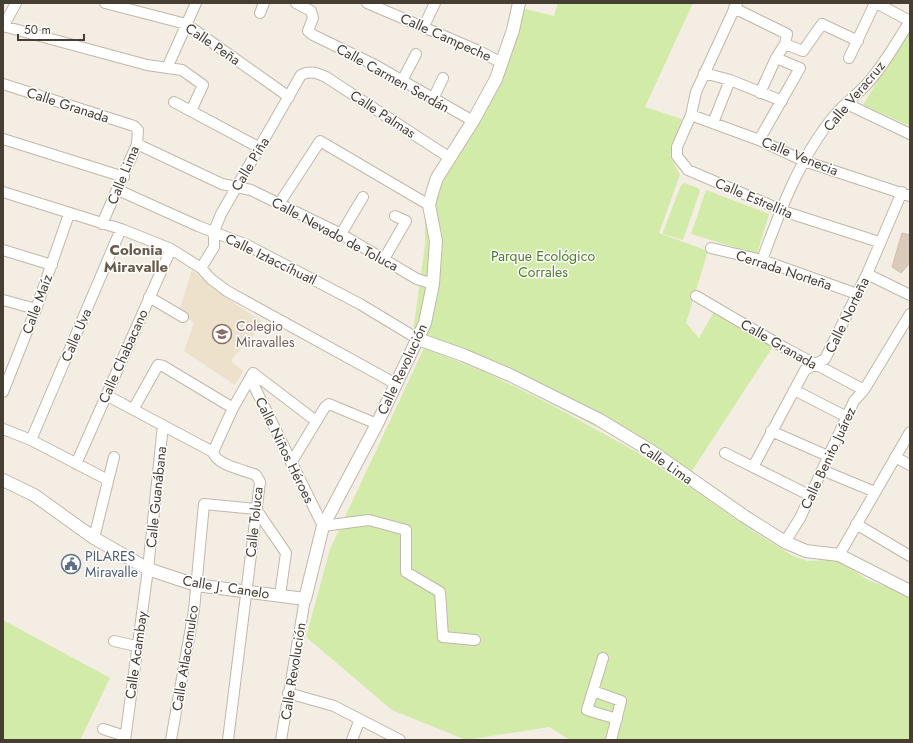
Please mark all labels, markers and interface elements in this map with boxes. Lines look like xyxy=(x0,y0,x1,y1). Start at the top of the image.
street label: Calle Campeche xyxy=(397,8,495,66)
scale bar xyxy=(18,16,84,42)
street label: Calle Peña xyxy=(181,18,245,70)
text: 50 m xyxy=(24,21,51,39)
street label: Calle Carmen Serdán xyxy=(333,39,453,117)
street label: Calle Veracruz xyxy=(819,56,890,135)
street label: Calle Granada xyxy=(24,82,112,128)
street label: Calle Palmas xyxy=(346,85,420,143)
street label: Calle Venecia xyxy=(759,132,841,180)
street label: Calle Piña xyxy=(226,133,274,195)
street label: Calle Lima xyxy=(102,143,144,207)
street label: Calle Estrellita xyxy=(712,173,796,223)
street label: Calle Nevado de Toluca xyxy=(268,192,402,276)
street label: Calle Iztaccíhuatl xyxy=(222,228,320,290)
district label: Colonia Miravalle xyxy=(104,239,169,278)
street label: Cerrada Norteña xyxy=(733,245,835,295)
park label: Parque Ecológico Corrales xyxy=(491,246,595,282)
street label: Calle Maíz xyxy=(17,271,57,337)
street label: Calle Norteña xyxy=(820,274,874,356)
street label: Calle Uva xyxy=(56,305,96,365)
street label: Calle Chabacano xyxy=(93,305,153,406)
street label: Calle Granada xyxy=(737,314,821,374)
place label: Colegio Miravalles xyxy=(236,316,295,352)
street label: Calle Revolución xyxy=(372,320,432,418)
school or university icon: Colegio Miravalles xyxy=(211,323,233,345)
street label: Calle Niños Héroes xyxy=(251,394,320,507)
street label: Calle Benito Juárez xyxy=(795,403,861,512)
street label: Calle Lima xyxy=(635,437,697,489)
street label: Calle Guanábana xyxy=(141,445,171,549)
street label: Calle Toluca xyxy=(240,486,268,558)
place label: PILARES Miravalle xyxy=(85,546,138,582)
public building icon: PILARES Miravalle xyxy=(60,553,82,575)
street label: Calle J. Canelo xyxy=(181,570,271,604)
street label: Calle Atlacomulco xyxy=(167,603,203,712)
street label: Calle Acambay xyxy=(120,609,152,700)
street label: Calle Revolución xyxy=(275,621,311,721)

